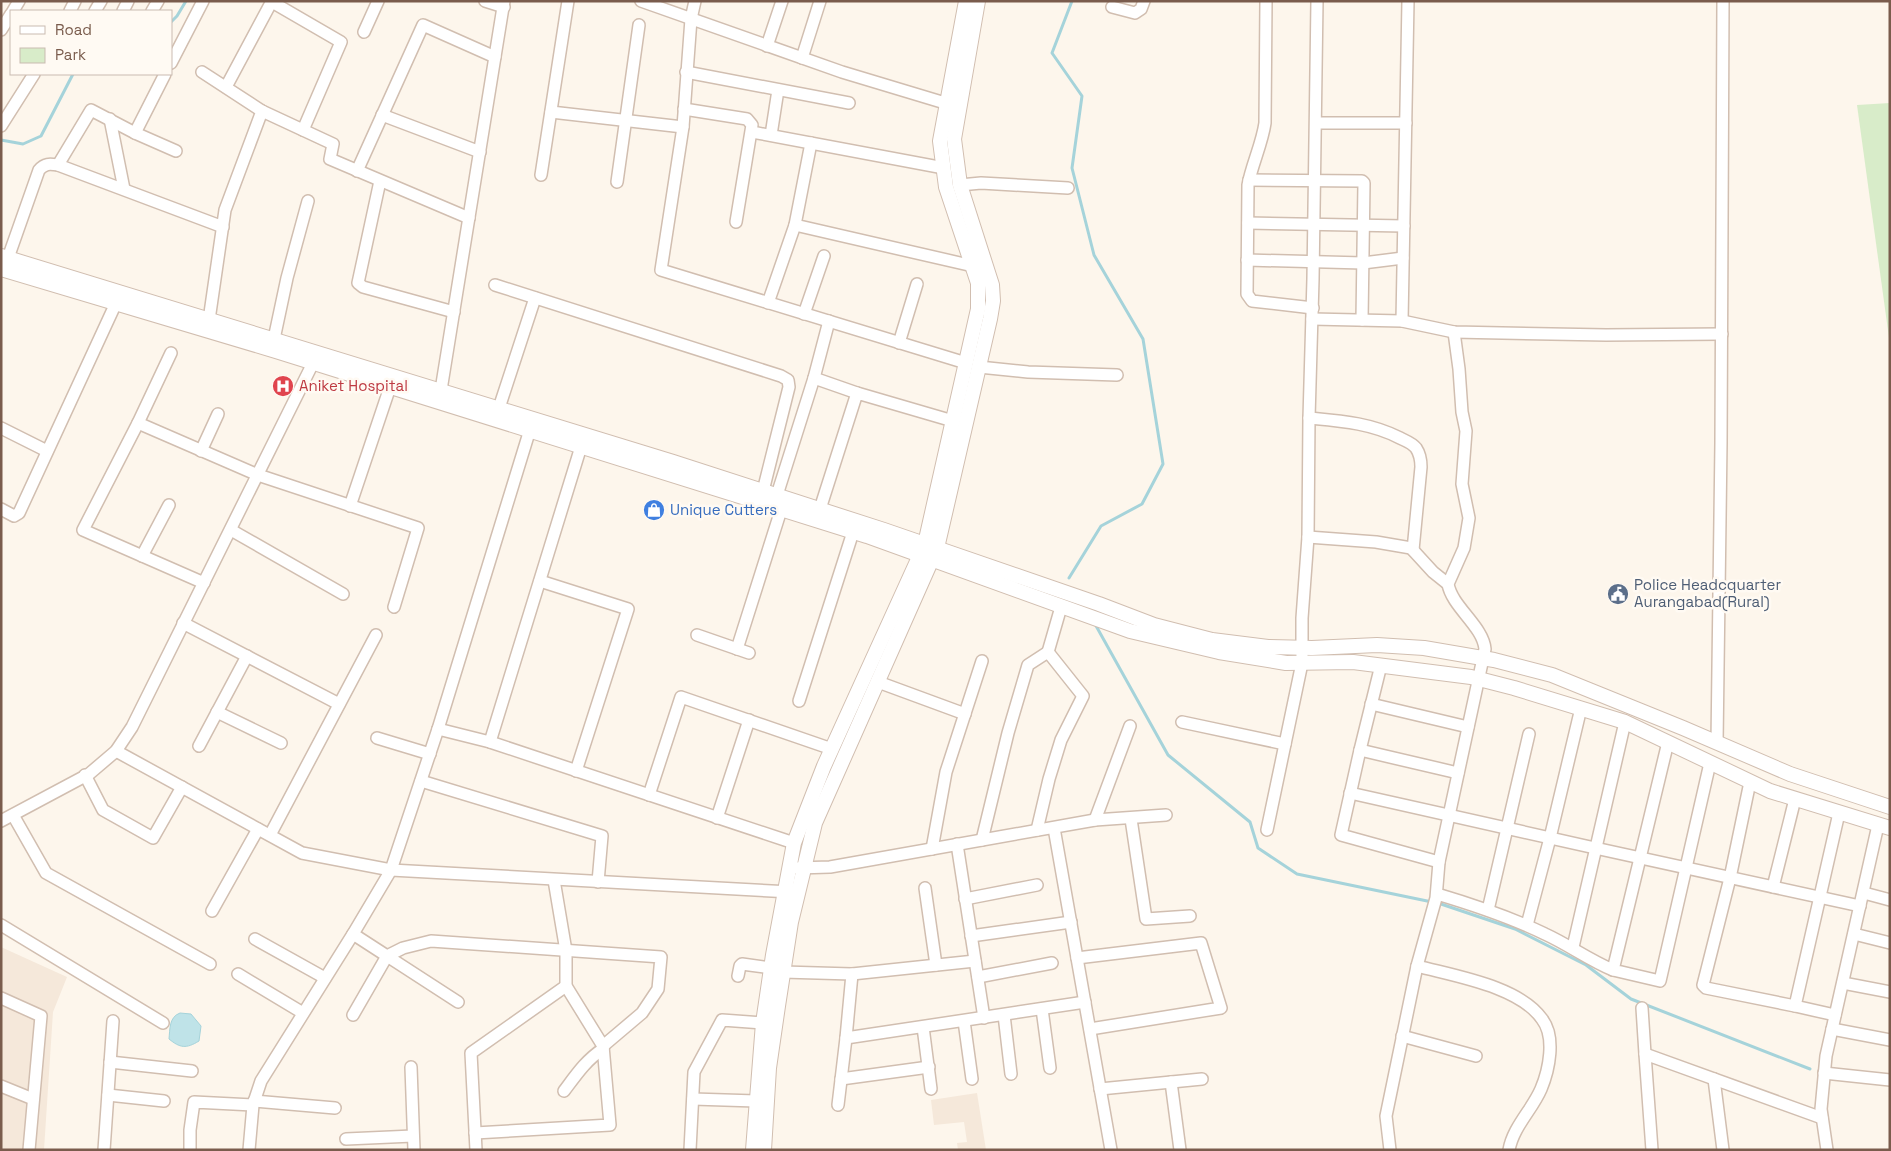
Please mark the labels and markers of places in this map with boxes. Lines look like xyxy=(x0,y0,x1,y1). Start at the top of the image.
hospital icon: Aniket Hospital xyxy=(271,374,295,398)
place label: Aniket Hospital xyxy=(299,376,408,395)
shop icon: Unique Cutters xyxy=(642,498,666,522)
place label: Unique Cutters xyxy=(670,500,777,519)
place label: Police Headcquarter Aurangabad(Rural) xyxy=(1634,575,1781,612)
public building icon: Police Headcquarter Aurangabad(Rural) xyxy=(1606,582,1630,606)

